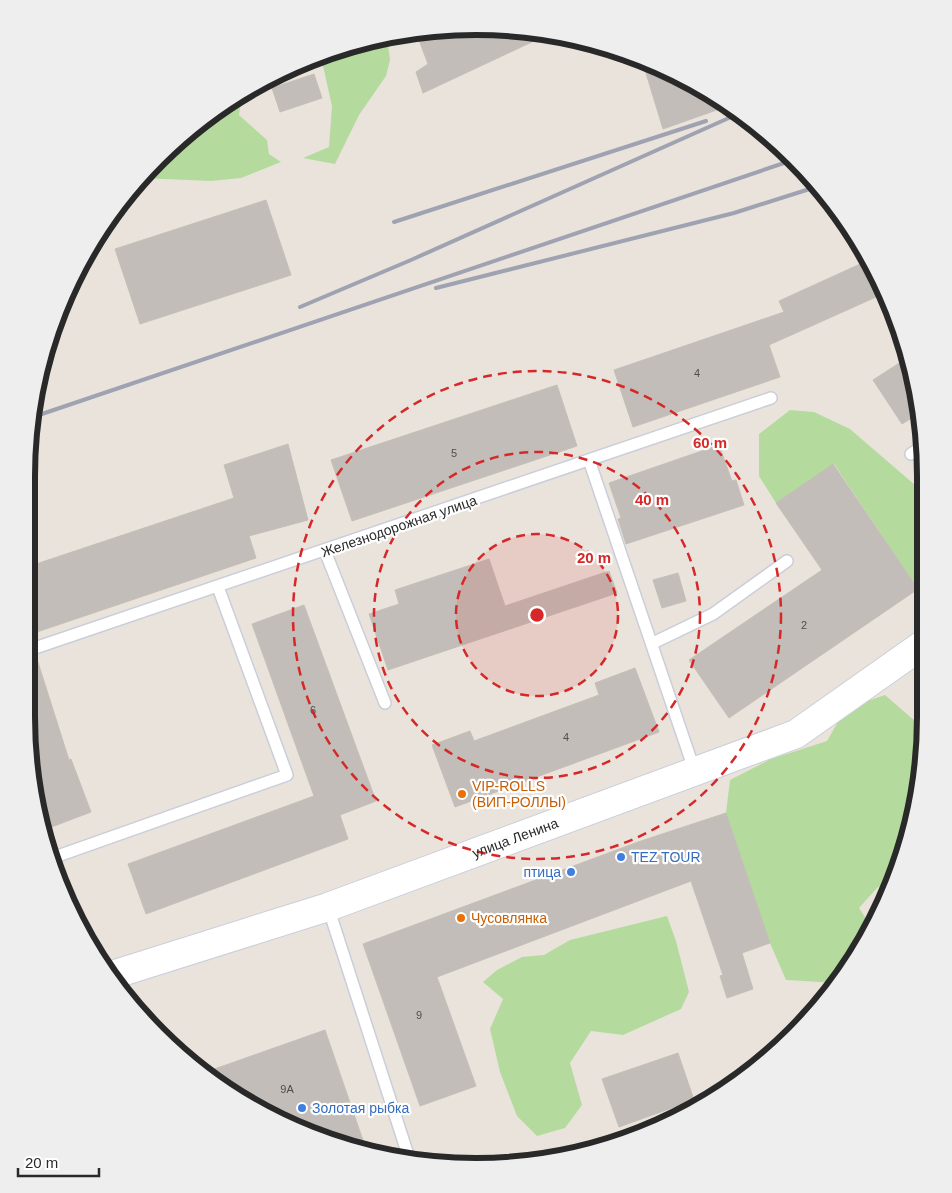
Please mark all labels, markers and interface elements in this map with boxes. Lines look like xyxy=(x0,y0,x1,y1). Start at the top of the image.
house number: 4 xyxy=(694,367,700,379)
text: 60 m xyxy=(693,434,727,451)
house number: 5 xyxy=(451,447,457,459)
text: 40 m xyxy=(635,491,669,508)
street label: Железнодорожная улица xyxy=(319,492,479,560)
text: 20 m xyxy=(577,549,611,566)
centre of rings xyxy=(528,606,546,624)
house number: 2 xyxy=(801,619,807,631)
house number: 6 xyxy=(310,704,316,716)
house number: 4 xyxy=(563,731,569,743)
place label: VIP-ROLLS (ВИП-РОЛЛЫ) xyxy=(472,778,566,810)
marker: VIP-ROLLS (ВИП-РОЛЛЫ) xyxy=(456,788,468,800)
street label: улица Ленина xyxy=(470,815,561,861)
place label: TEZ TOUR xyxy=(631,849,701,865)
marker: TEZ TOUR xyxy=(615,851,627,863)
place label: птица xyxy=(523,864,561,880)
marker: птица xyxy=(565,866,577,878)
place label: Чусовлянка xyxy=(471,910,547,926)
marker: Чусовлянка xyxy=(455,912,467,924)
house number: 9 xyxy=(416,1009,422,1021)
house number: 9А xyxy=(280,1083,294,1095)
place label: Золотая рыбка xyxy=(312,1100,410,1116)
marker: Золотая рыбка xyxy=(296,1102,308,1114)
scale bar xyxy=(18,1146,99,1178)
text: 20 m xyxy=(25,1154,58,1171)

